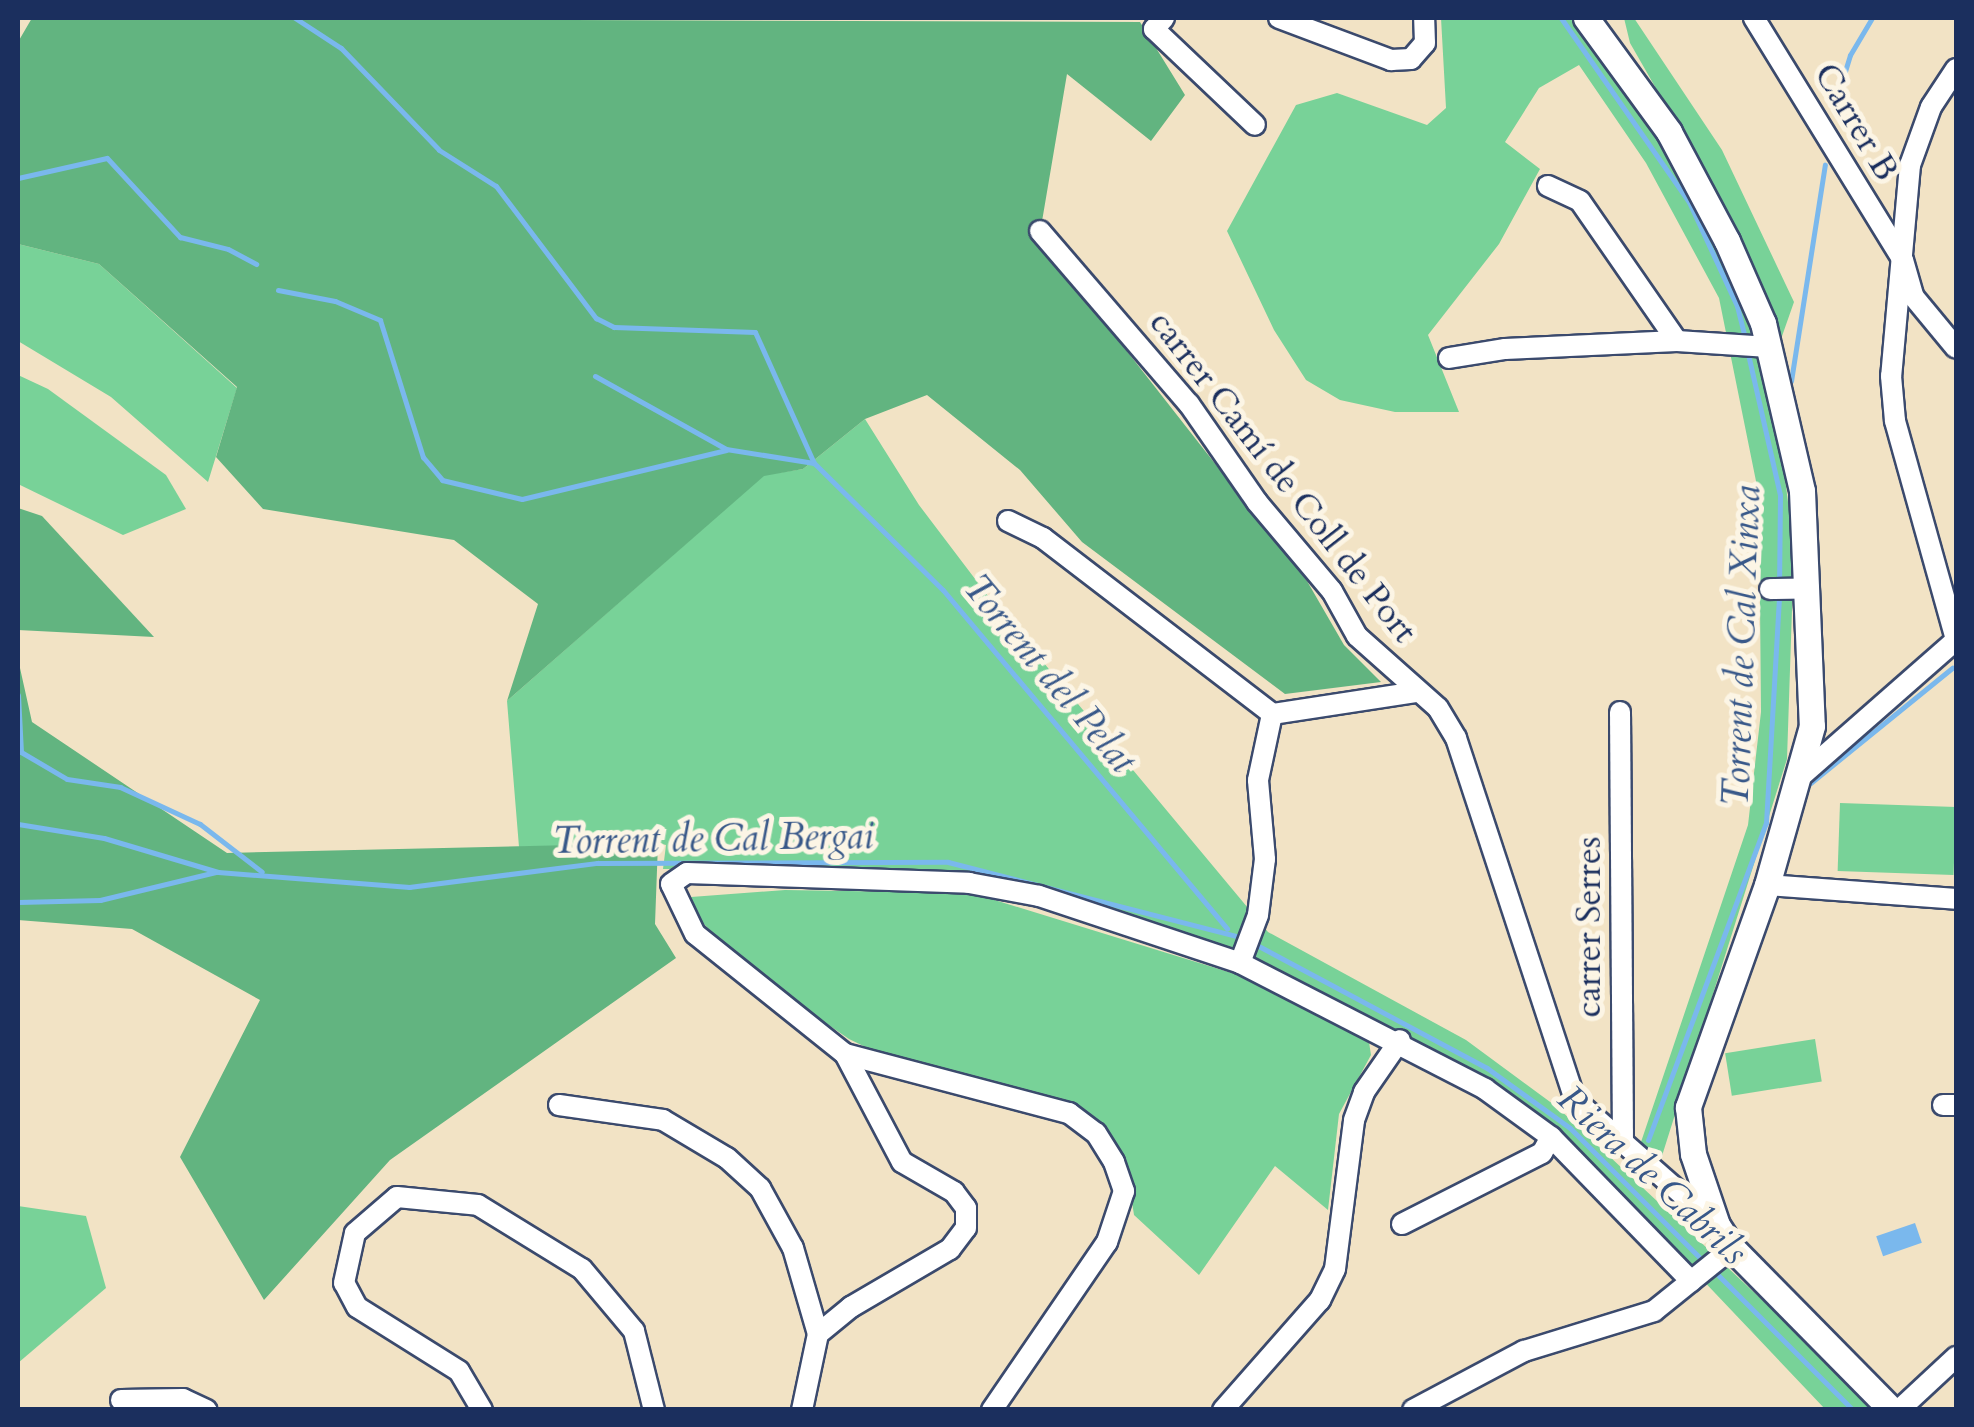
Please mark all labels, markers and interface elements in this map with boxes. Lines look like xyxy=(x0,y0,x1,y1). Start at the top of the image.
street label: Carrer B xyxy=(1805,56,1907,188)
street label: carrer Camí de Coll de Port xyxy=(1140,303,1426,651)
water label: Torrent de Cal Xinxa xyxy=(1714,484,1770,808)
water label: Torrent del Pelat xyxy=(953,566,1145,782)
water label: Torrent de Cal Bergai xyxy=(552,813,874,865)
street label: carrer Serres xyxy=(1568,836,1610,1018)
water label: Riera de Cabrils xyxy=(1548,1077,1756,1275)

